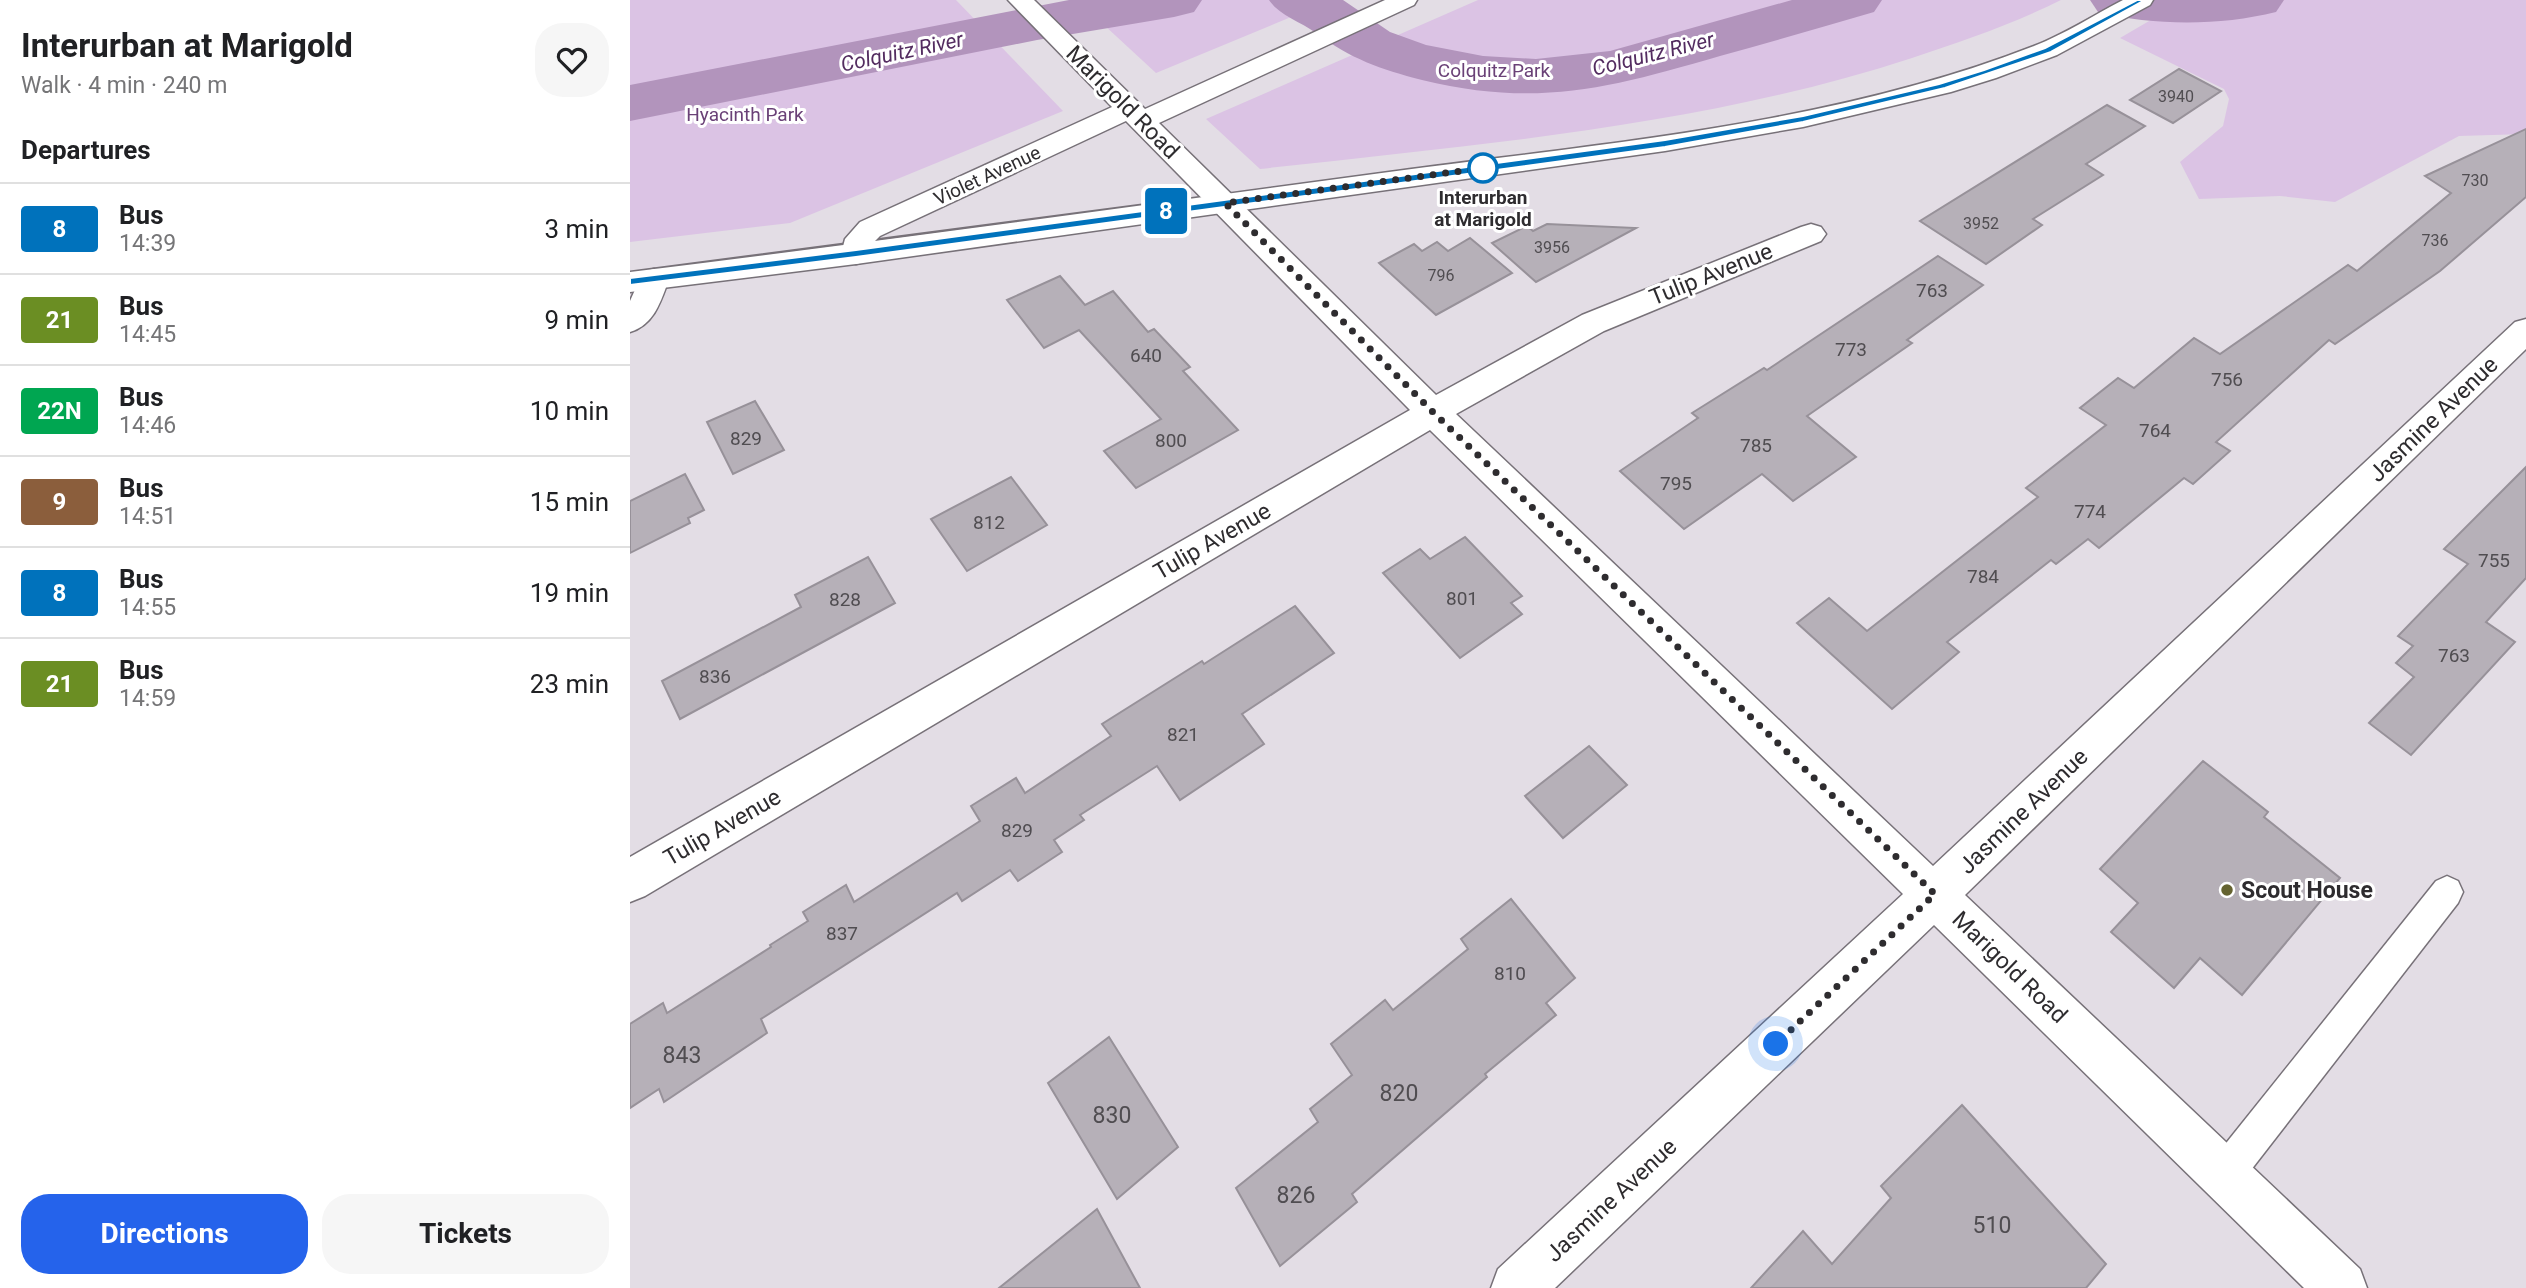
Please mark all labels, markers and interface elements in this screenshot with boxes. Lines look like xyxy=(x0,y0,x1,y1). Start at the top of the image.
button: heart xyxy=(535,23,609,97)
text: Interurban at Marigold xyxy=(21,26,353,65)
water label: Colquitz River xyxy=(839,27,966,77)
water label: Colquitz River xyxy=(1590,27,1717,81)
street label: Marigold Road xyxy=(1060,40,1185,165)
park label: Colquitz Park xyxy=(1438,59,1551,82)
text: Walk · 4 min · 240 m xyxy=(21,72,227,99)
house number: 3940 xyxy=(2158,87,2194,106)
park label: Hyacinth Park xyxy=(686,103,804,126)
text: Departures xyxy=(21,135,151,165)
street label: Violet Avenue xyxy=(930,141,1044,210)
marker: Interurban at Marigold xyxy=(1468,153,1498,183)
house number: 730 xyxy=(2462,171,2488,190)
place label: Interurban at Marigold xyxy=(1434,186,1532,231)
line badge: 8 xyxy=(1143,188,1189,234)
text: 8 xyxy=(1159,197,1173,225)
text: Bus xyxy=(119,200,164,230)
text: 3 min xyxy=(544,214,609,244)
house number: 3952 xyxy=(1963,214,1999,233)
text: 8 xyxy=(53,215,66,243)
text: 14:39 xyxy=(119,230,176,257)
house number: 736 xyxy=(2422,231,2448,250)
house number: 3956 xyxy=(1534,238,1570,257)
street label: Tulip Avenue xyxy=(1646,238,1777,311)
house number: 796 xyxy=(1428,266,1454,285)
house number: 763 xyxy=(1916,279,1948,302)
text: Bus xyxy=(119,291,164,321)
text: 9 min xyxy=(544,305,609,335)
text: 21 xyxy=(46,306,73,334)
text: 14:45 xyxy=(119,321,176,348)
house number: 773 xyxy=(1835,338,1867,361)
house number: 640 xyxy=(1130,344,1162,367)
street label: Jasmine Avenue xyxy=(2363,351,2503,488)
house number: 756 xyxy=(2211,368,2243,391)
text: Bus xyxy=(119,382,164,412)
text: 10 min xyxy=(530,396,609,426)
text: 22N xyxy=(37,397,82,425)
text: 14:46 xyxy=(119,412,176,439)
house number: 764 xyxy=(2139,419,2171,442)
house number: 829 xyxy=(730,427,762,450)
house number: 800 xyxy=(1155,429,1187,452)
house number: 785 xyxy=(1740,434,1772,457)
house number: 795 xyxy=(1660,472,1692,495)
text: Bus xyxy=(119,473,164,503)
text: 15 min xyxy=(530,487,609,517)
text: 9 xyxy=(53,488,66,516)
street label: Tulip Avenue xyxy=(1149,497,1275,586)
house number: 774 xyxy=(2074,500,2106,523)
text: 14:51 xyxy=(119,503,176,530)
house number: 812 xyxy=(973,511,1005,534)
house number: 755 xyxy=(2478,549,2510,572)
text: Bus xyxy=(119,564,164,594)
house number: 784 xyxy=(1967,565,1999,588)
text: 19 min xyxy=(530,578,609,608)
text: 8 xyxy=(53,579,66,607)
house number: 801 xyxy=(1446,587,1478,610)
house number: 828 xyxy=(829,588,861,611)
text: 14:55 xyxy=(119,594,176,621)
house number: 763 xyxy=(2438,644,2470,667)
text: Bus xyxy=(119,655,164,685)
house number: 836 xyxy=(699,665,731,688)
text: 23 min xyxy=(530,669,609,699)
text: 21 xyxy=(46,670,73,698)
text: 14:59 xyxy=(119,685,176,712)
house number: 821 xyxy=(1167,723,1199,746)
street label: Jasmine Avenue xyxy=(1953,743,2093,880)
street label: Tulip Avenue xyxy=(659,783,785,872)
house number: 829 xyxy=(1001,819,1033,842)
place label: Scout House xyxy=(2241,877,2373,904)
marker: Scout House xyxy=(2219,882,2235,898)
street label: Marigold Road xyxy=(1947,906,2073,1029)
house number: 837 xyxy=(826,922,858,945)
house number: 810 xyxy=(1494,962,1526,985)
your location xyxy=(1758,1026,1793,1061)
house number: 843 xyxy=(663,1042,701,1069)
house number: 820 xyxy=(1380,1080,1418,1107)
house number: 830 xyxy=(1093,1102,1131,1129)
street label: Jasmine Avenue xyxy=(1540,1133,1682,1268)
house number: 826 xyxy=(1277,1182,1315,1209)
button: Directions xyxy=(21,1194,308,1274)
button: Tickets xyxy=(322,1194,609,1274)
house number: 510 xyxy=(1973,1212,2011,1239)

